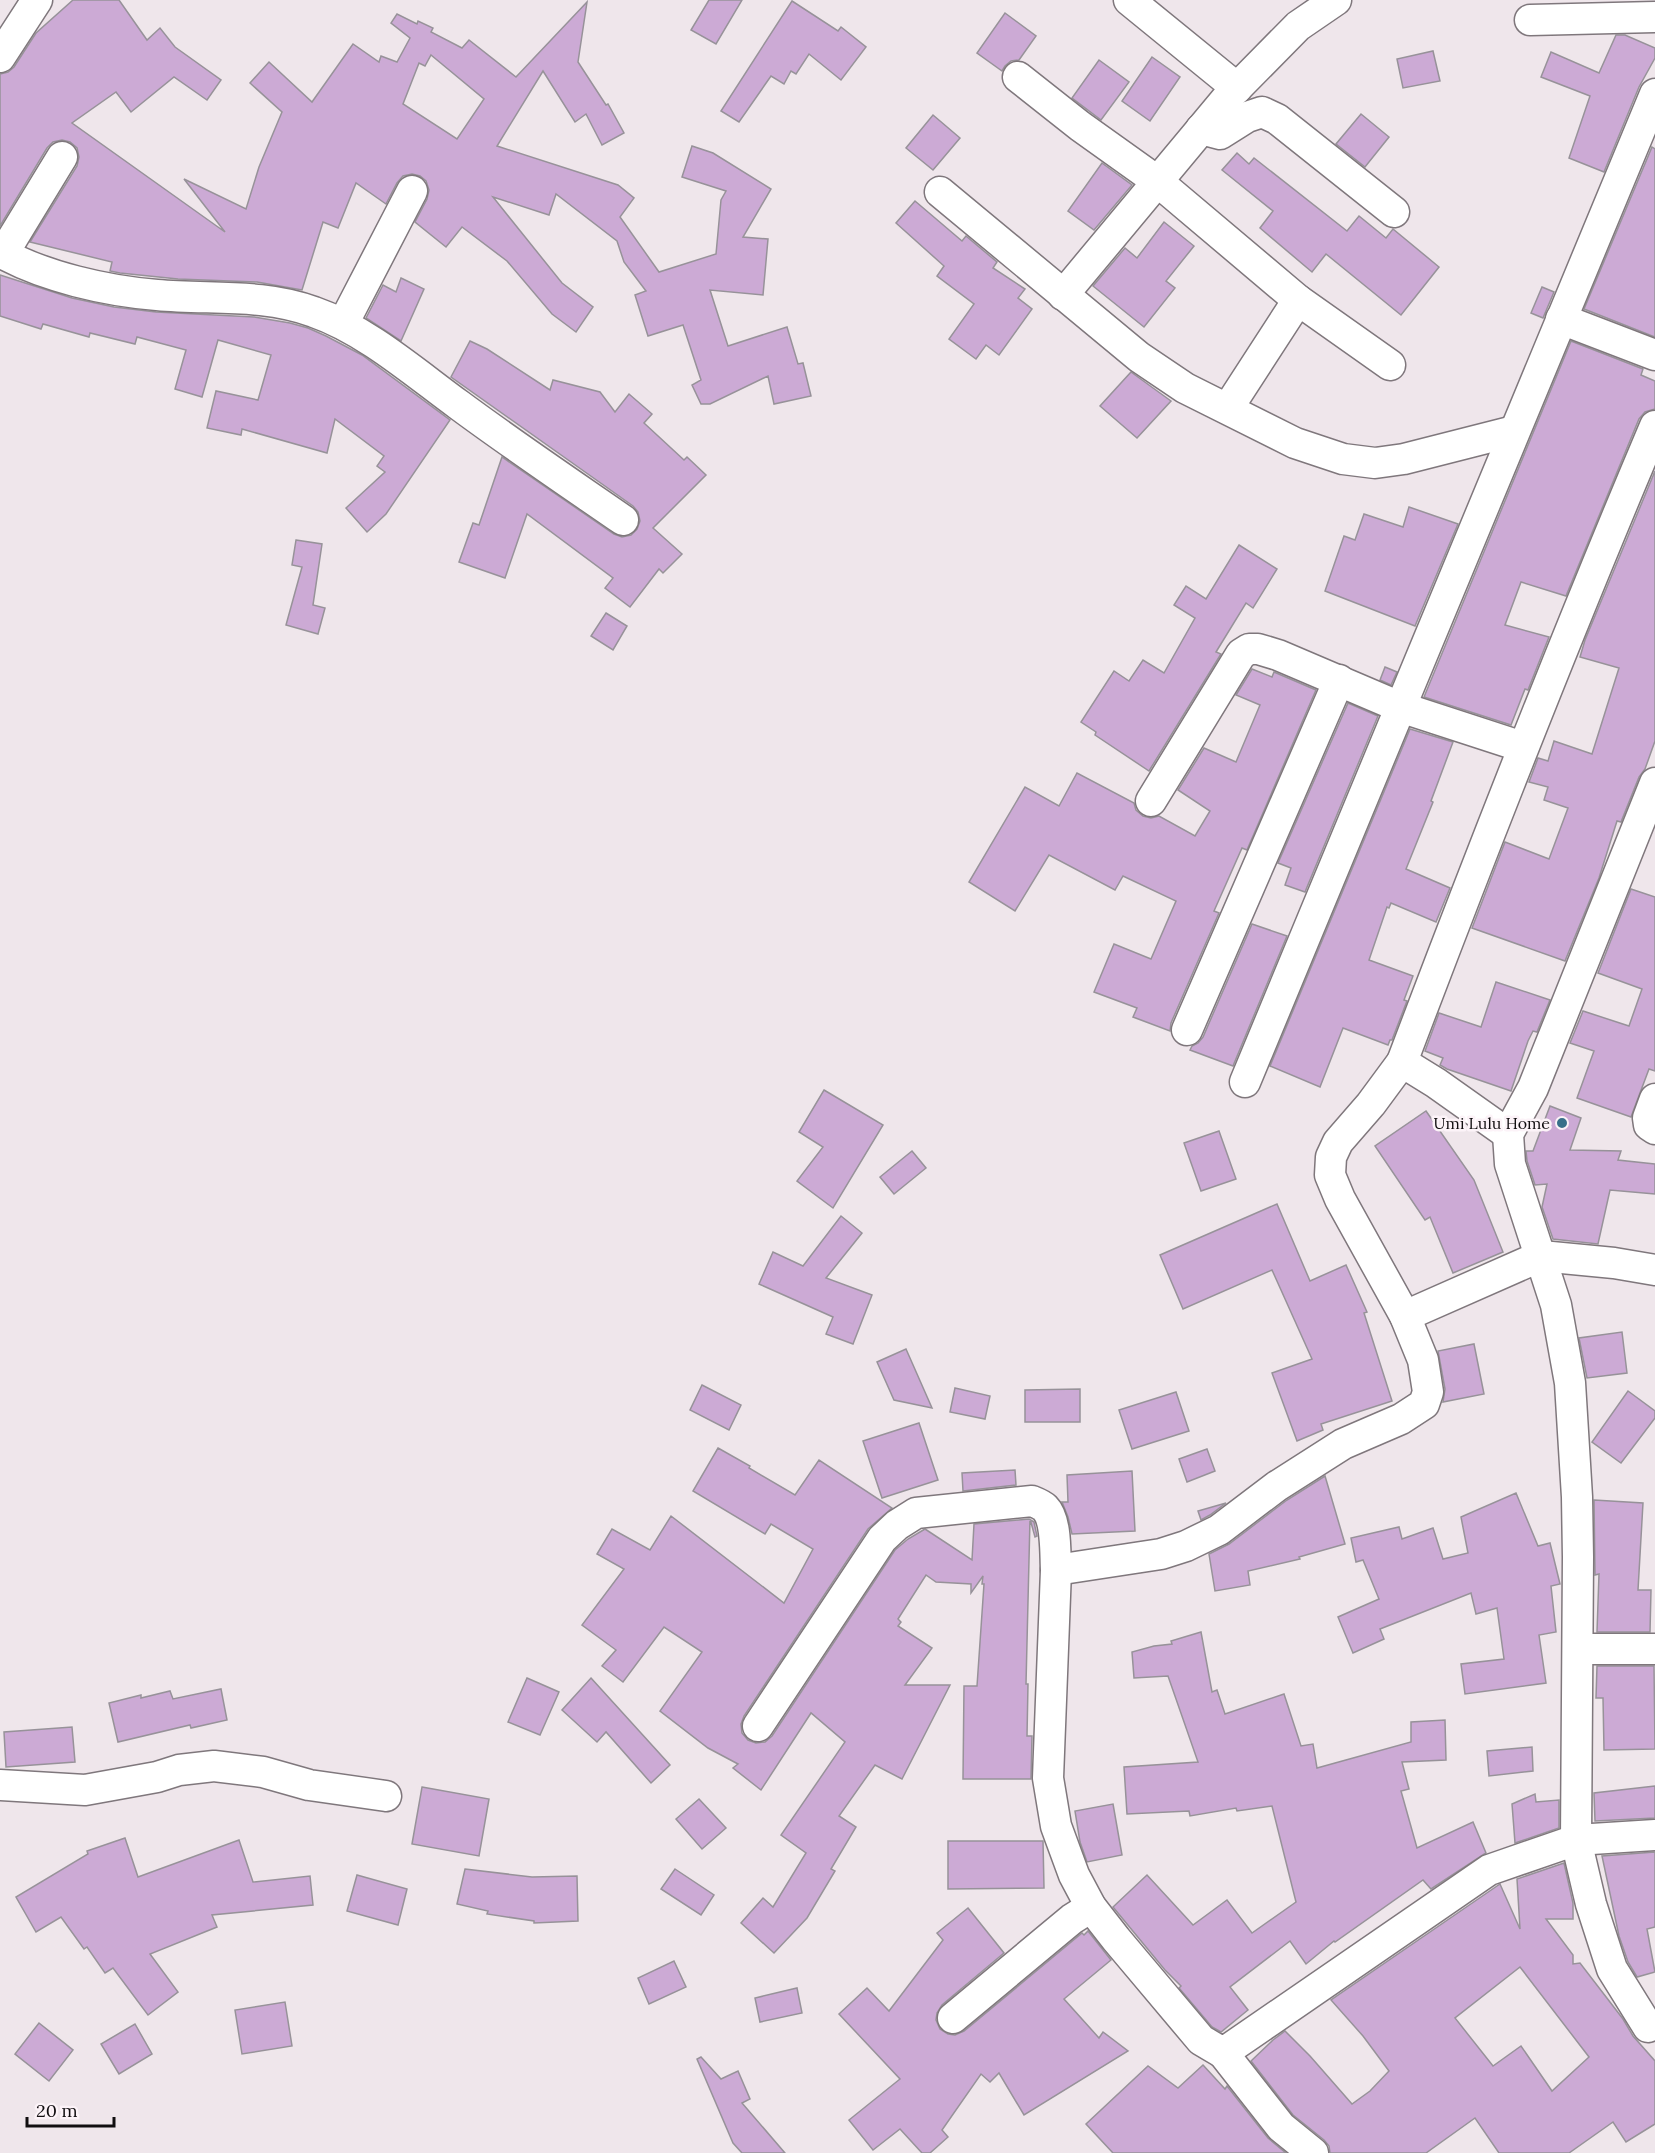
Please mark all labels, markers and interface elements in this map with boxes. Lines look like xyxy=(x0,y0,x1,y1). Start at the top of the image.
place label: Umi Lulu Home xyxy=(1434,1113,1550,1133)
marker: Umi Lulu Home xyxy=(1555,1116,1569,1130)
scale bar xyxy=(27,2090,114,2128)
text: 20 m xyxy=(36,2099,78,2122)

